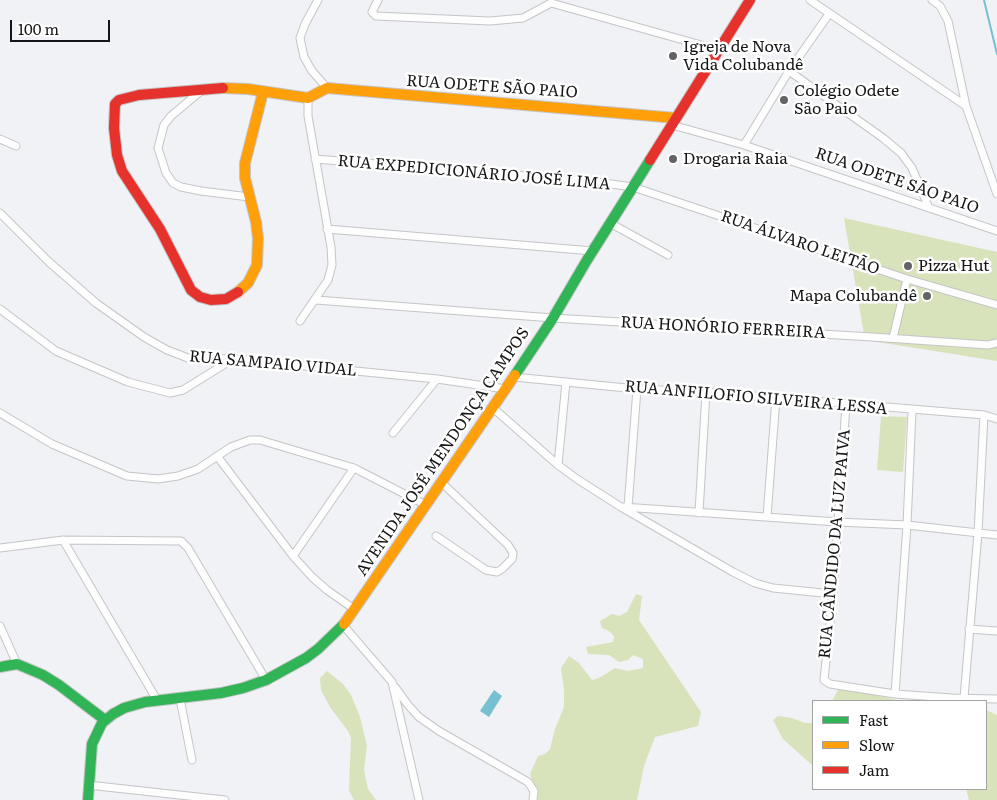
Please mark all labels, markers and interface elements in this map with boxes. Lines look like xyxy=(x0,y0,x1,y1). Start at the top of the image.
scale bar xyxy=(12,10,112,42)
text: 100 m xyxy=(18,17,59,40)
place label: Igreja de Nova Vida Colubandê xyxy=(683,37,803,75)
marker: Igreja de Nova Vida Colubandê xyxy=(667,50,679,62)
street label: RUA ODETE SÃO PAIO xyxy=(406,71,578,103)
place label: Colégio Odete São Paio xyxy=(794,81,899,119)
marker: Colégio Odete São Paio xyxy=(778,94,790,106)
street label: RUA ODETE SÃO PAIO xyxy=(813,144,981,218)
place label: Drogaria Raia xyxy=(683,149,788,169)
street label: RUA EXPEDICIONÁRIO JOSÉ LIMA xyxy=(337,152,611,194)
marker: Drogaria Raia xyxy=(667,153,679,165)
street label: RUA ÁLVARO LEITÃO xyxy=(718,207,882,279)
place label: Pizza Hut xyxy=(918,256,990,276)
marker: Pizza Hut xyxy=(902,260,914,272)
place label: Mapa Colubandê xyxy=(789,286,917,306)
marker: Mapa Colubandê xyxy=(921,290,933,302)
street label: RUA HONÓRIO FERREIRA xyxy=(620,313,826,343)
street label: AVENIDA JOSÉ MENDONÇA CAMPOS xyxy=(352,324,534,580)
street label: RUA SAMPAIO VIDAL xyxy=(188,347,358,381)
street label: RUA ANFILOFIO SILVEIRA LESSA xyxy=(624,377,888,419)
street label: RUA CÂNDIDO DA LUZ PAIVA xyxy=(815,428,855,660)
legend xyxy=(812,700,987,790)
text: Fast xyxy=(859,708,888,731)
text: Slow xyxy=(859,733,894,756)
text: Jam xyxy=(859,758,889,781)

